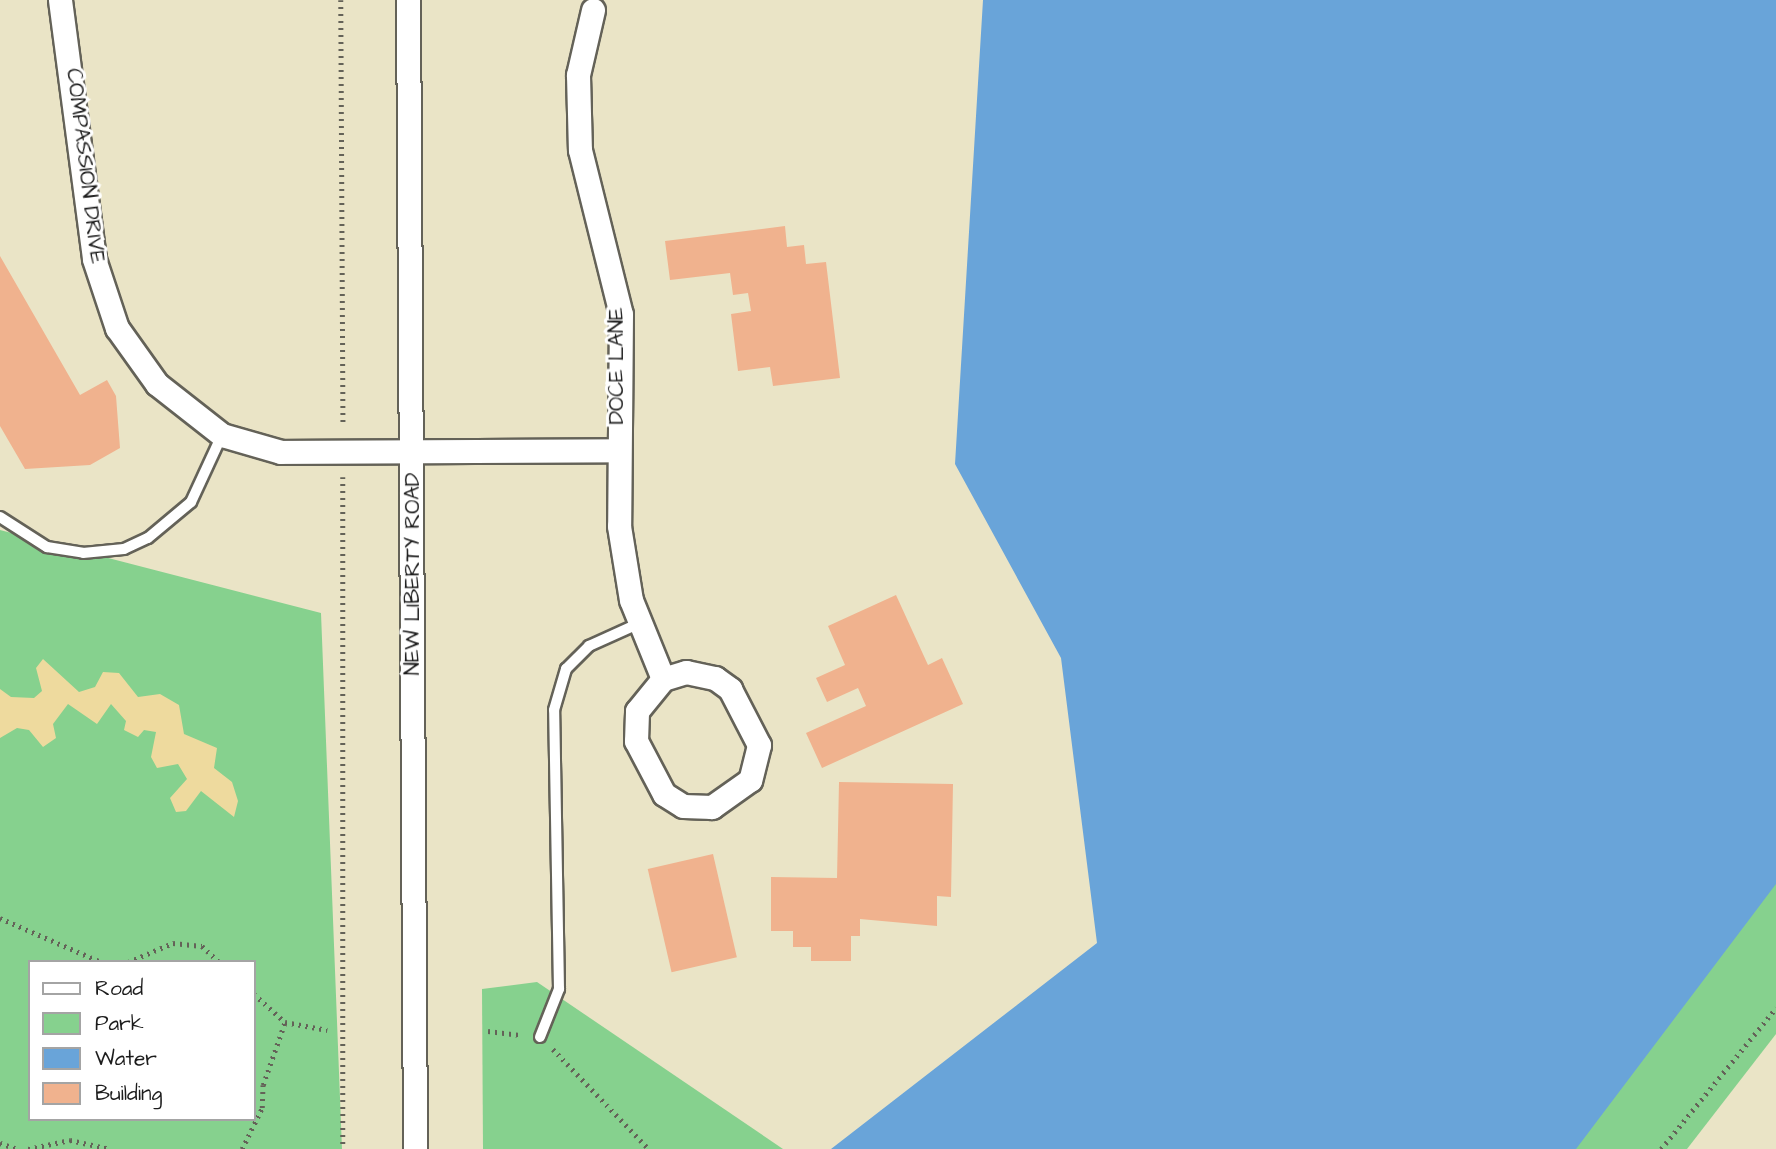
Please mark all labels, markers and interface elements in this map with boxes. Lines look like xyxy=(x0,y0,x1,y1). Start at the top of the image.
street label: COMPASSION DRIVE xyxy=(61,67,109,265)
street label: DOCE LANE xyxy=(604,308,630,424)
street label: NEW LIBERTY ROAD xyxy=(400,473,426,675)
legend xyxy=(28,960,256,1121)
text: Road xyxy=(95,974,143,1003)
text: Park xyxy=(95,1009,144,1038)
text: Water xyxy=(95,1044,157,1073)
text: Building xyxy=(95,1079,162,1108)

